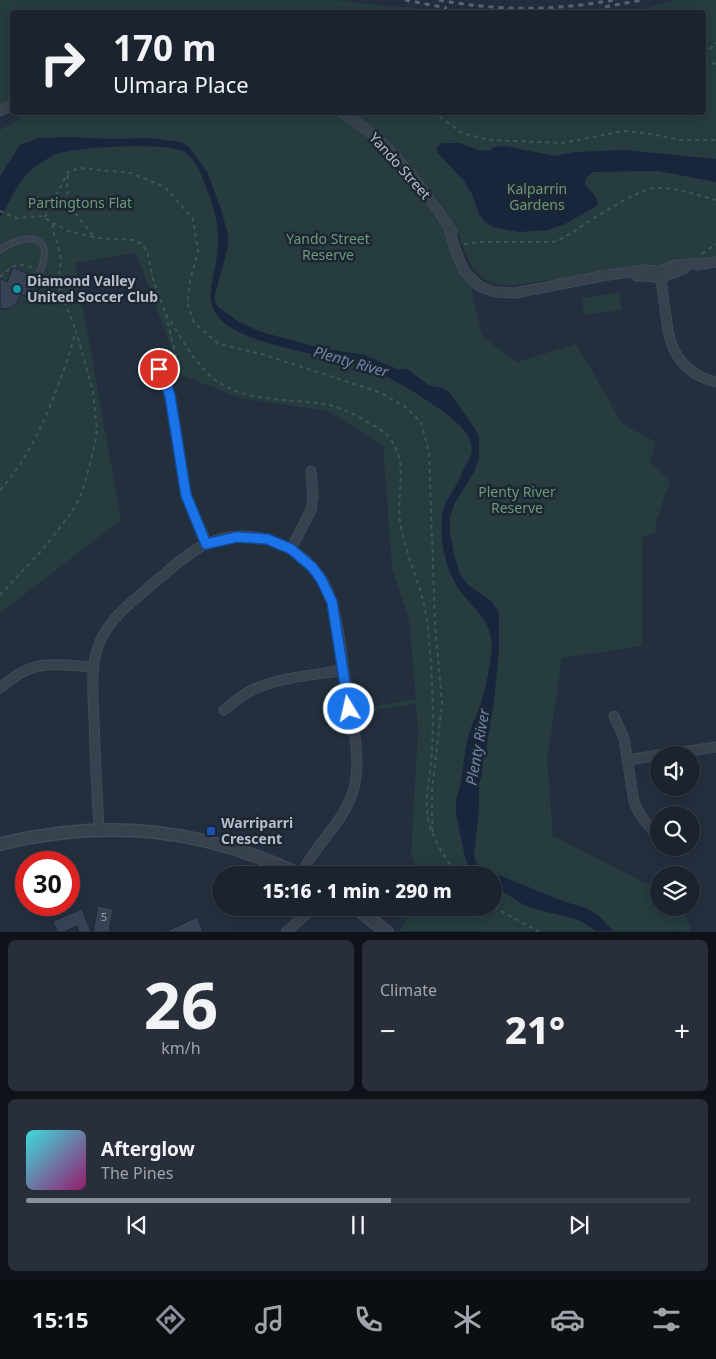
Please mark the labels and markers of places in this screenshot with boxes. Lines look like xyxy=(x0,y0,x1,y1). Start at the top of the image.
place label: Diamond Valley United Soccer Club xyxy=(27,271,158,306)
marker: Diamond Valley United Soccer Club xyxy=(11,283,23,295)
pin xyxy=(138,348,180,390)
place label: Warriparri Crescent xyxy=(221,813,293,848)
marker: Warriparri Crescent xyxy=(205,825,217,837)

